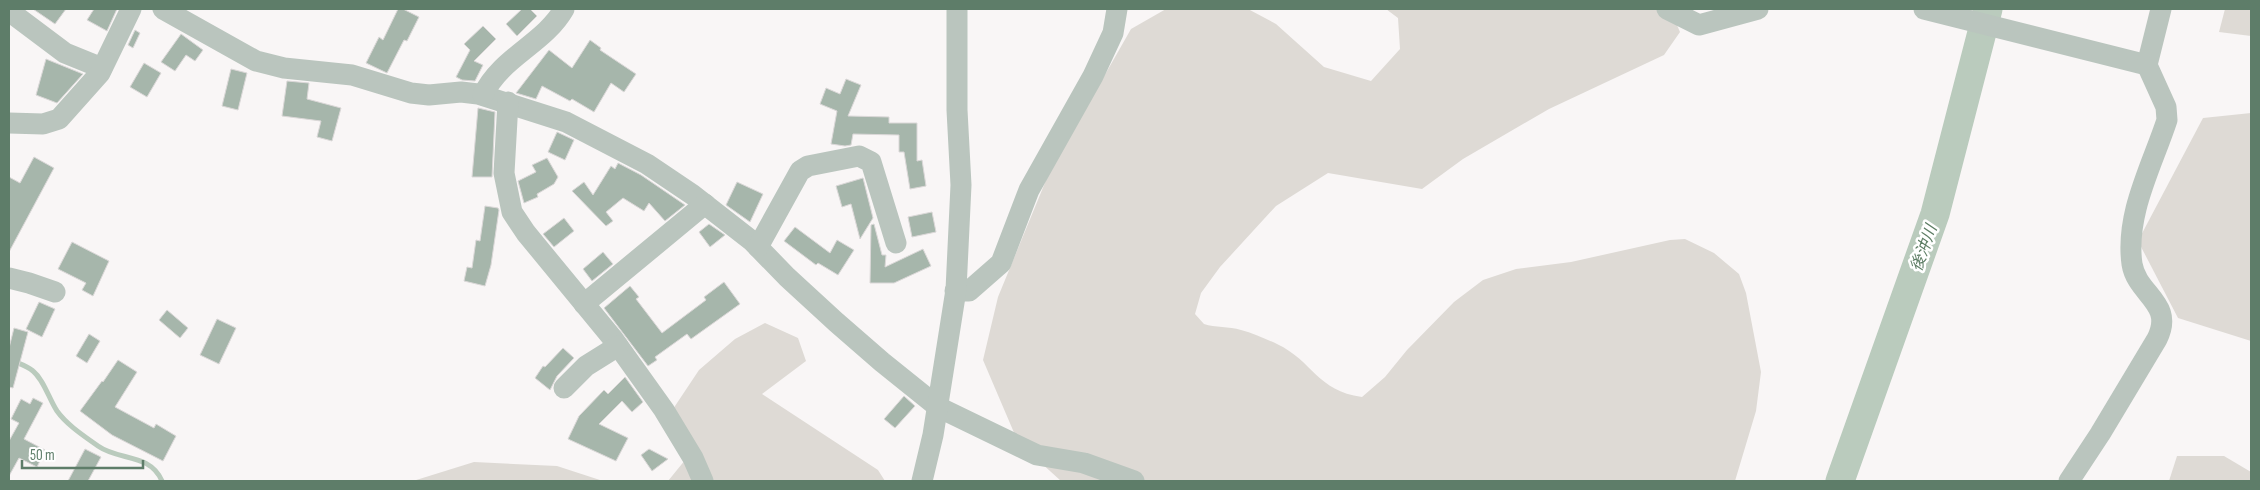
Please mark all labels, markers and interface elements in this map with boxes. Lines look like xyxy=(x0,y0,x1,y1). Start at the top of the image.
water label: 後沖川 xyxy=(1907,221,1942,274)
scale bar xyxy=(22,438,144,470)
text: 50 m xyxy=(30,446,55,465)

